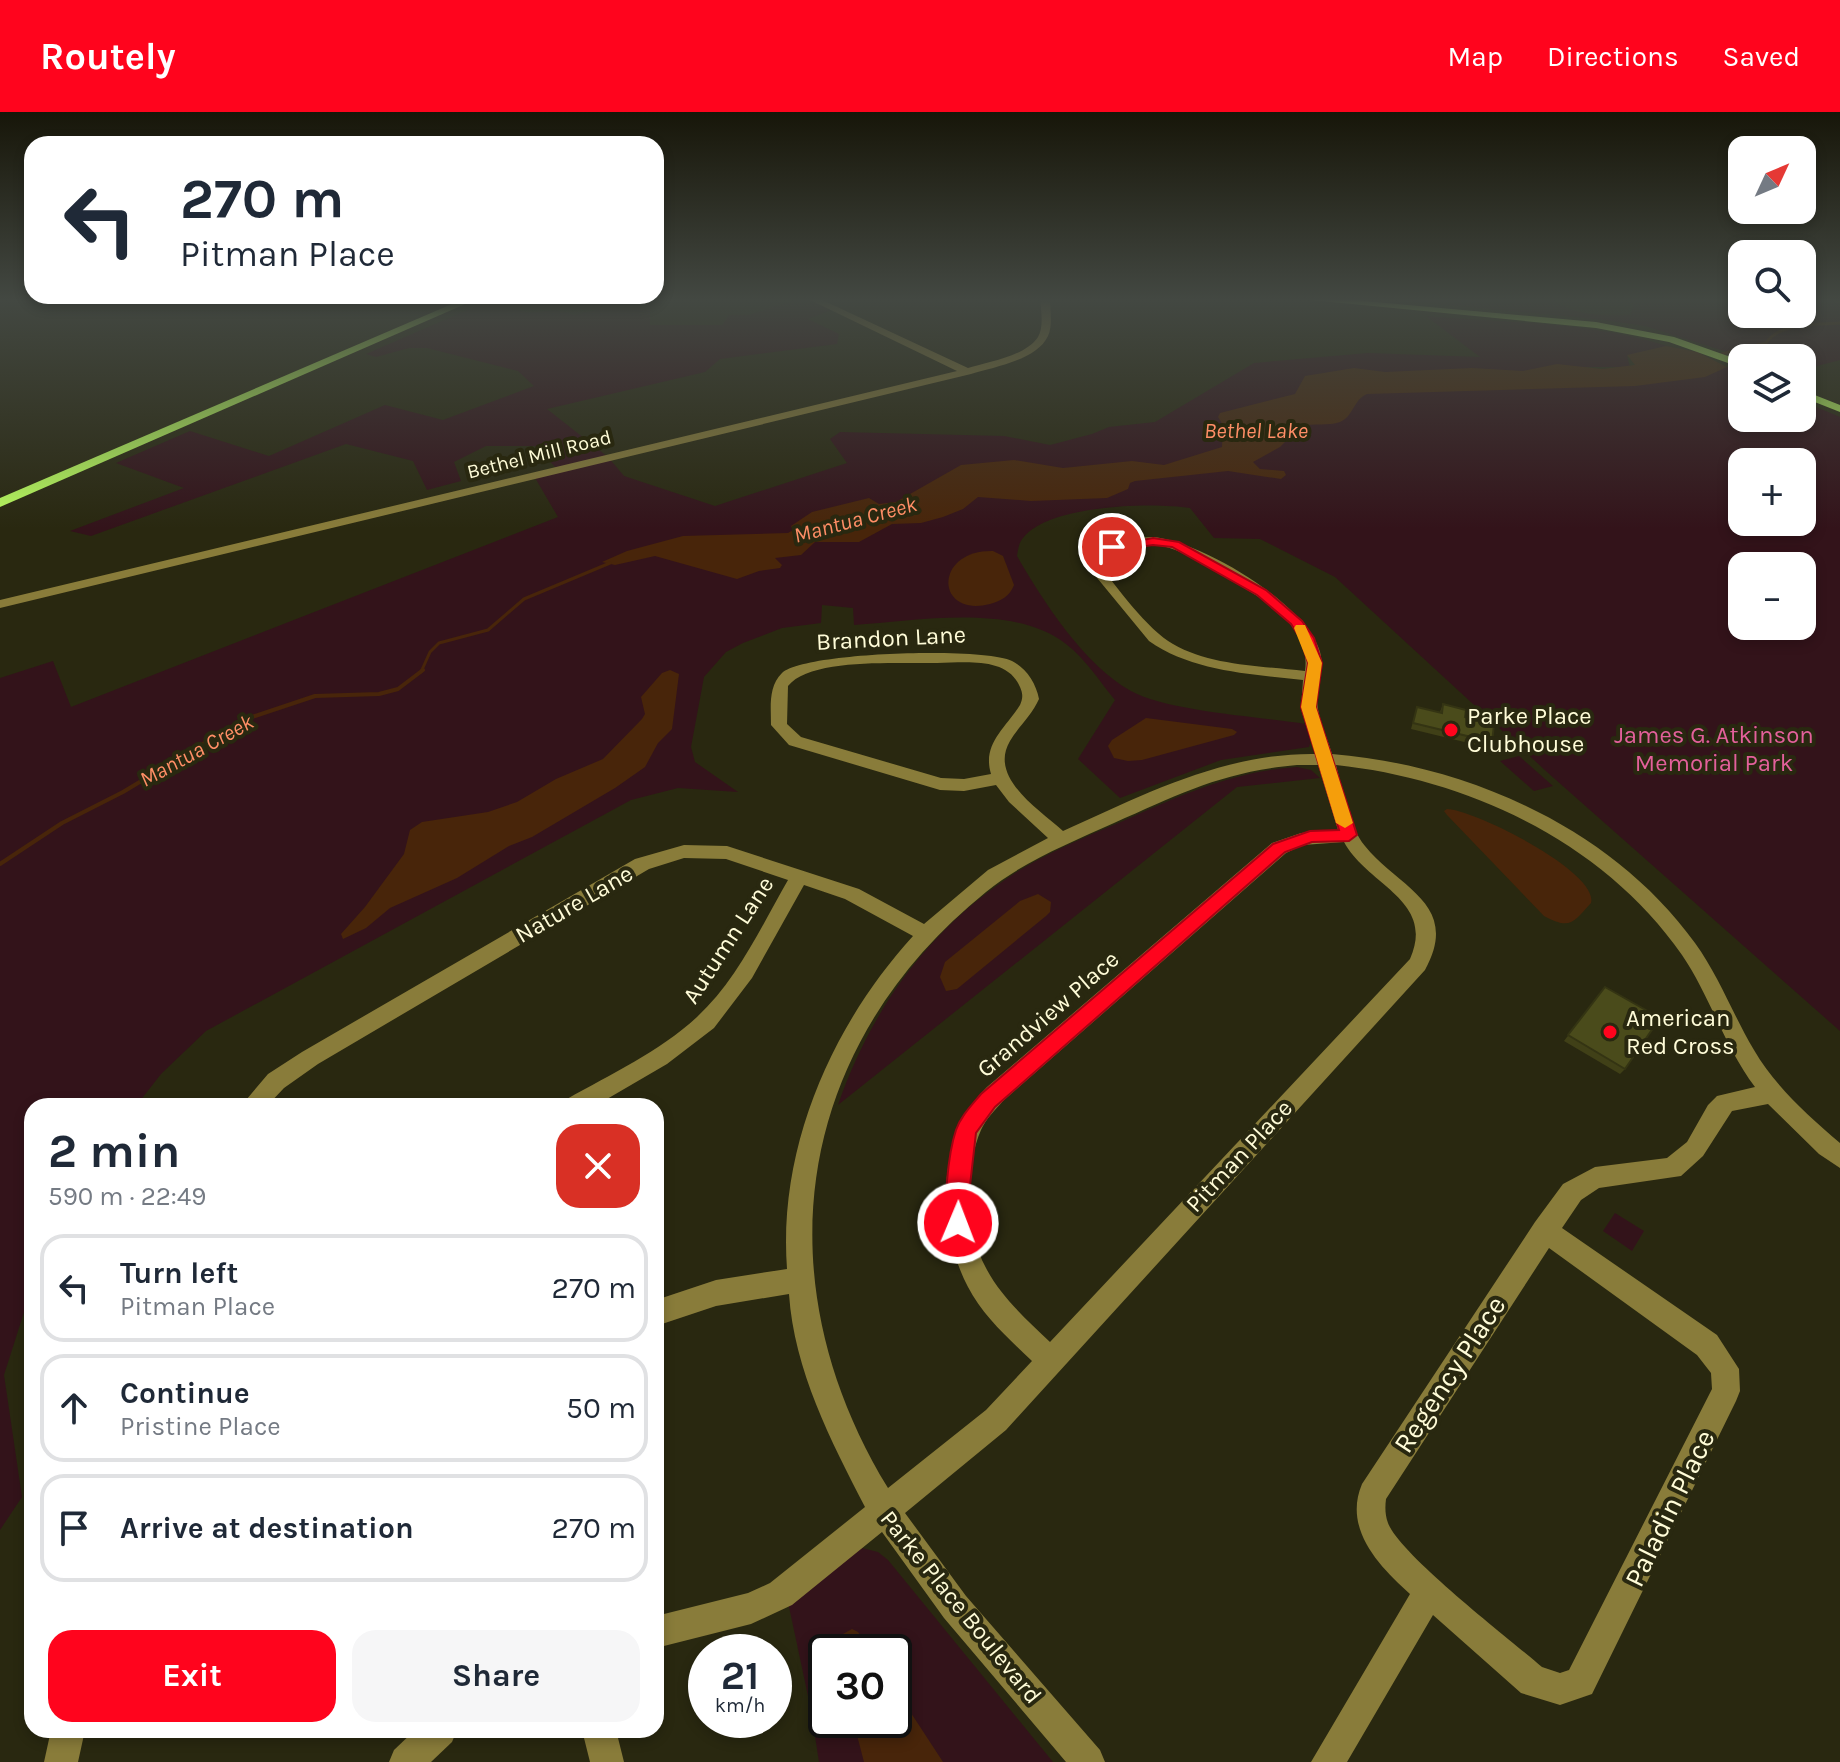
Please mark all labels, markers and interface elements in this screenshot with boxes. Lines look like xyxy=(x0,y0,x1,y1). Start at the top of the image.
text: Routely xyxy=(40,34,176,79)
text: Map xyxy=(1448,40,1503,73)
text: Directions xyxy=(1547,40,1679,73)
text: Saved xyxy=(1723,40,1800,73)
north arrow xyxy=(1728,136,1816,224)
map controls xyxy=(1728,136,1816,640)
text: 270 m xyxy=(180,166,344,231)
icon: left xyxy=(48,168,152,272)
text: Pitman Place xyxy=(180,233,395,275)
button: search xyxy=(1728,240,1816,328)
button: layers xyxy=(1728,344,1816,432)
water label: Bethel Lake xyxy=(1204,418,1308,444)
street label: Bethel Mill Road xyxy=(465,425,614,484)
button: + xyxy=(1728,448,1816,536)
water label: Mantua Creek xyxy=(791,491,920,549)
pin xyxy=(1078,513,1146,581)
icon: arrive xyxy=(1090,525,1134,569)
button: − xyxy=(1728,552,1816,640)
street label: Brandon Lane xyxy=(815,620,967,656)
place label: Parke Place Clubhouse xyxy=(1467,702,1592,758)
water label: Mantua Creek xyxy=(135,708,259,793)
marker: Parke Place Clubhouse xyxy=(1442,721,1460,739)
park label: James G. Atkinson Memorial Park xyxy=(1614,721,1814,777)
street label: Nature Lane xyxy=(510,859,638,949)
street label: Autumn Lane xyxy=(677,871,779,1009)
street label: Grandview Place xyxy=(971,945,1125,1083)
place label: American Red Cross xyxy=(1626,1004,1735,1060)
marker: American Red Cross xyxy=(1601,1023,1619,1041)
street label: Pitman Place xyxy=(1180,1094,1298,1218)
text: 2 min xyxy=(48,1123,180,1179)
button: close xyxy=(556,1124,640,1208)
text: 590 m · 22:49 xyxy=(48,1181,206,1212)
position arrow xyxy=(916,1181,1000,1265)
text: Turn left xyxy=(120,1255,238,1291)
icon: left xyxy=(52,1266,96,1310)
text: 270 m xyxy=(552,1270,636,1306)
street label: Regency Place xyxy=(1386,1290,1512,1459)
text: Pitman Place xyxy=(120,1291,275,1322)
text: Continue xyxy=(120,1375,250,1411)
icon: ahead xyxy=(52,1386,96,1430)
text: 50 m xyxy=(566,1390,636,1426)
text: Pristine Place xyxy=(120,1411,281,1442)
street label: Paladin Place xyxy=(1617,1424,1722,1592)
street label: Parke Place Boulevard xyxy=(875,1505,1047,1709)
icon: arrive xyxy=(52,1506,96,1550)
text: Arrive at destination xyxy=(120,1510,414,1546)
text: 270 m xyxy=(552,1510,636,1546)
button: Exit xyxy=(48,1630,336,1722)
button: Share xyxy=(352,1630,640,1722)
speed limit sign: 30 xyxy=(808,1634,912,1738)
text: 21 xyxy=(721,1652,759,1699)
text: km/h xyxy=(715,1694,765,1717)

